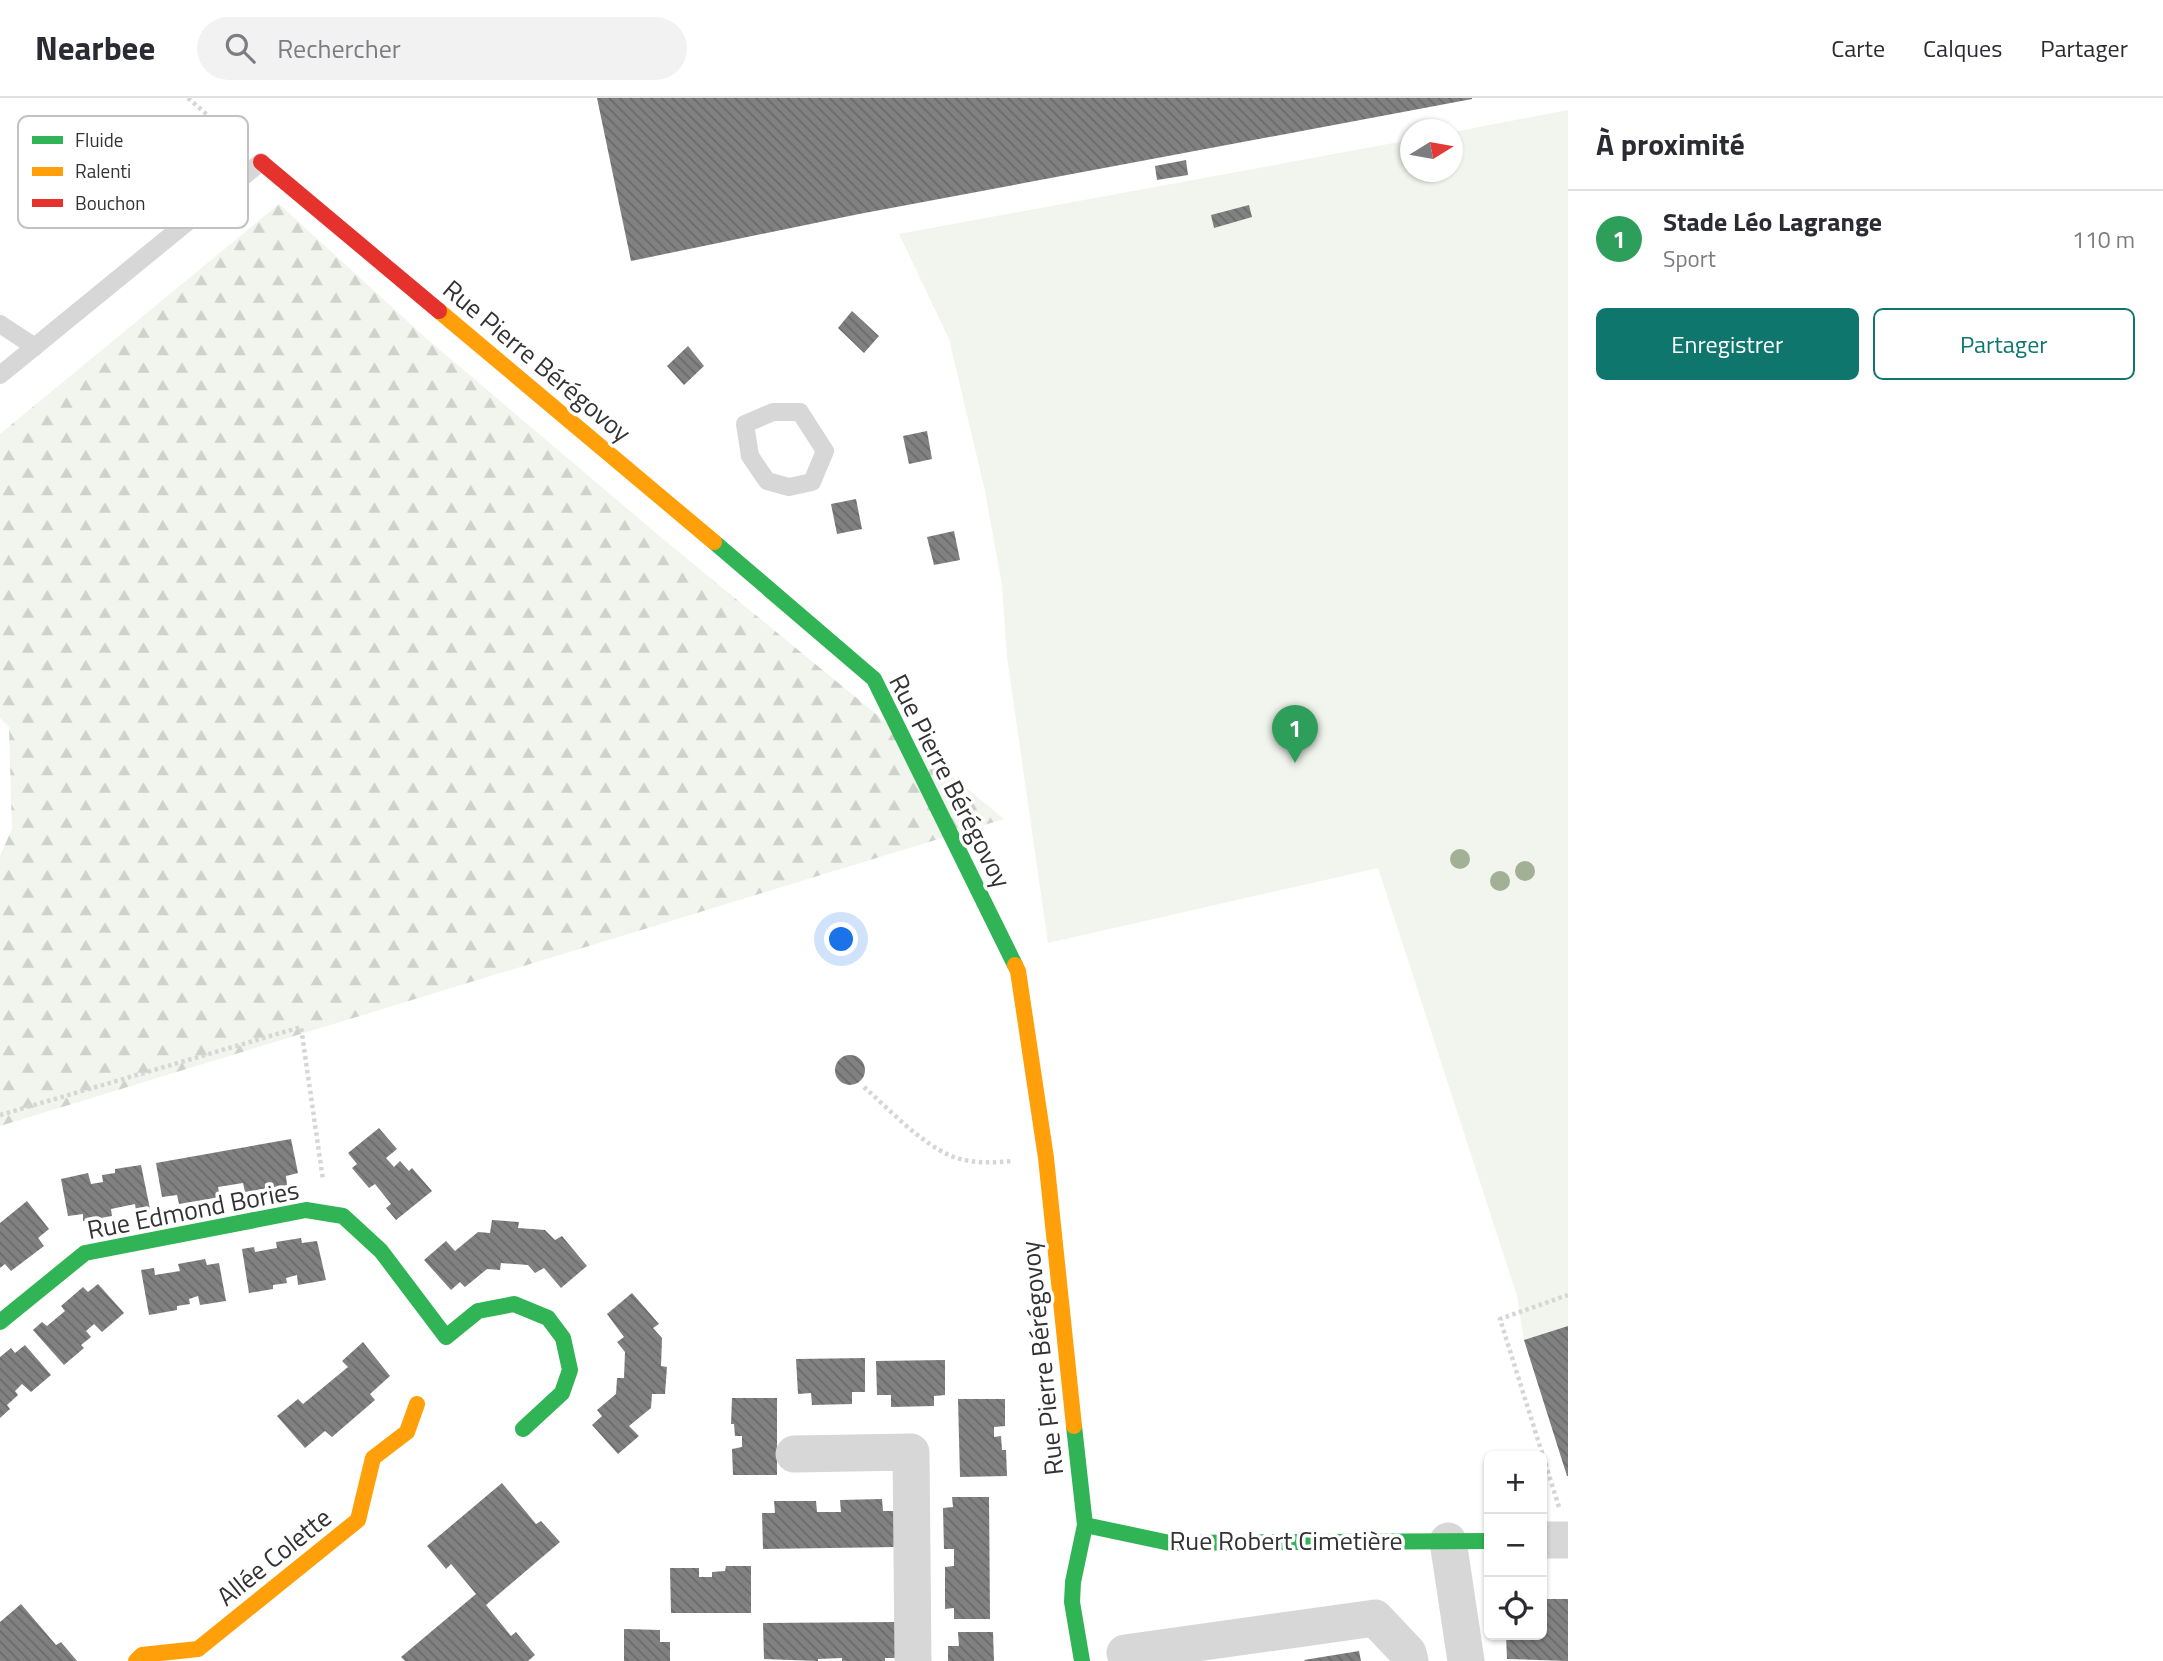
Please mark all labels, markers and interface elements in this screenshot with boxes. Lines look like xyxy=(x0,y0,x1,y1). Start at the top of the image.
search box xyxy=(197,17,687,80)
text: Nearbee xyxy=(35,23,155,73)
icon: search xyxy=(221,29,259,67)
text: Rechercher xyxy=(277,29,401,68)
text: Carte xyxy=(1831,30,1885,66)
text: Calques xyxy=(1923,30,2002,66)
text: Partager xyxy=(2040,30,2128,66)
legend xyxy=(18,116,248,228)
north arrow xyxy=(1400,119,1463,182)
text: À proximité xyxy=(1596,121,1745,167)
text: Fluide xyxy=(75,125,123,154)
text: Ralenti xyxy=(75,156,131,185)
text: Bouchon xyxy=(75,188,146,217)
text: Stade Léo Lagrange xyxy=(1663,202,1882,241)
text: 1 xyxy=(1613,222,1625,257)
text: 110 m xyxy=(2072,222,2135,257)
text: Sport xyxy=(1663,241,1716,276)
street label: Rue Pierre Bérégovoy xyxy=(435,270,640,451)
button: Enregistrer xyxy=(1596,308,1859,380)
button: Partager xyxy=(1873,308,2135,380)
street label: Rue Pierre Bérégovoy xyxy=(880,667,1021,895)
pin: 1 xyxy=(1272,705,1318,763)
your location xyxy=(824,922,858,956)
street label: Rue Edmond Bories xyxy=(84,1170,302,1249)
street label: Rue Pierre Bérégovoy xyxy=(1010,1239,1073,1477)
map controls xyxy=(1484,1451,1547,1640)
button: + xyxy=(1484,1451,1547,1514)
street label: Allée Colette xyxy=(208,1498,339,1615)
button: − xyxy=(1484,1514,1547,1577)
street label: Rue Robert Cimetière xyxy=(1169,1521,1403,1560)
button: locate xyxy=(1484,1577,1547,1640)

